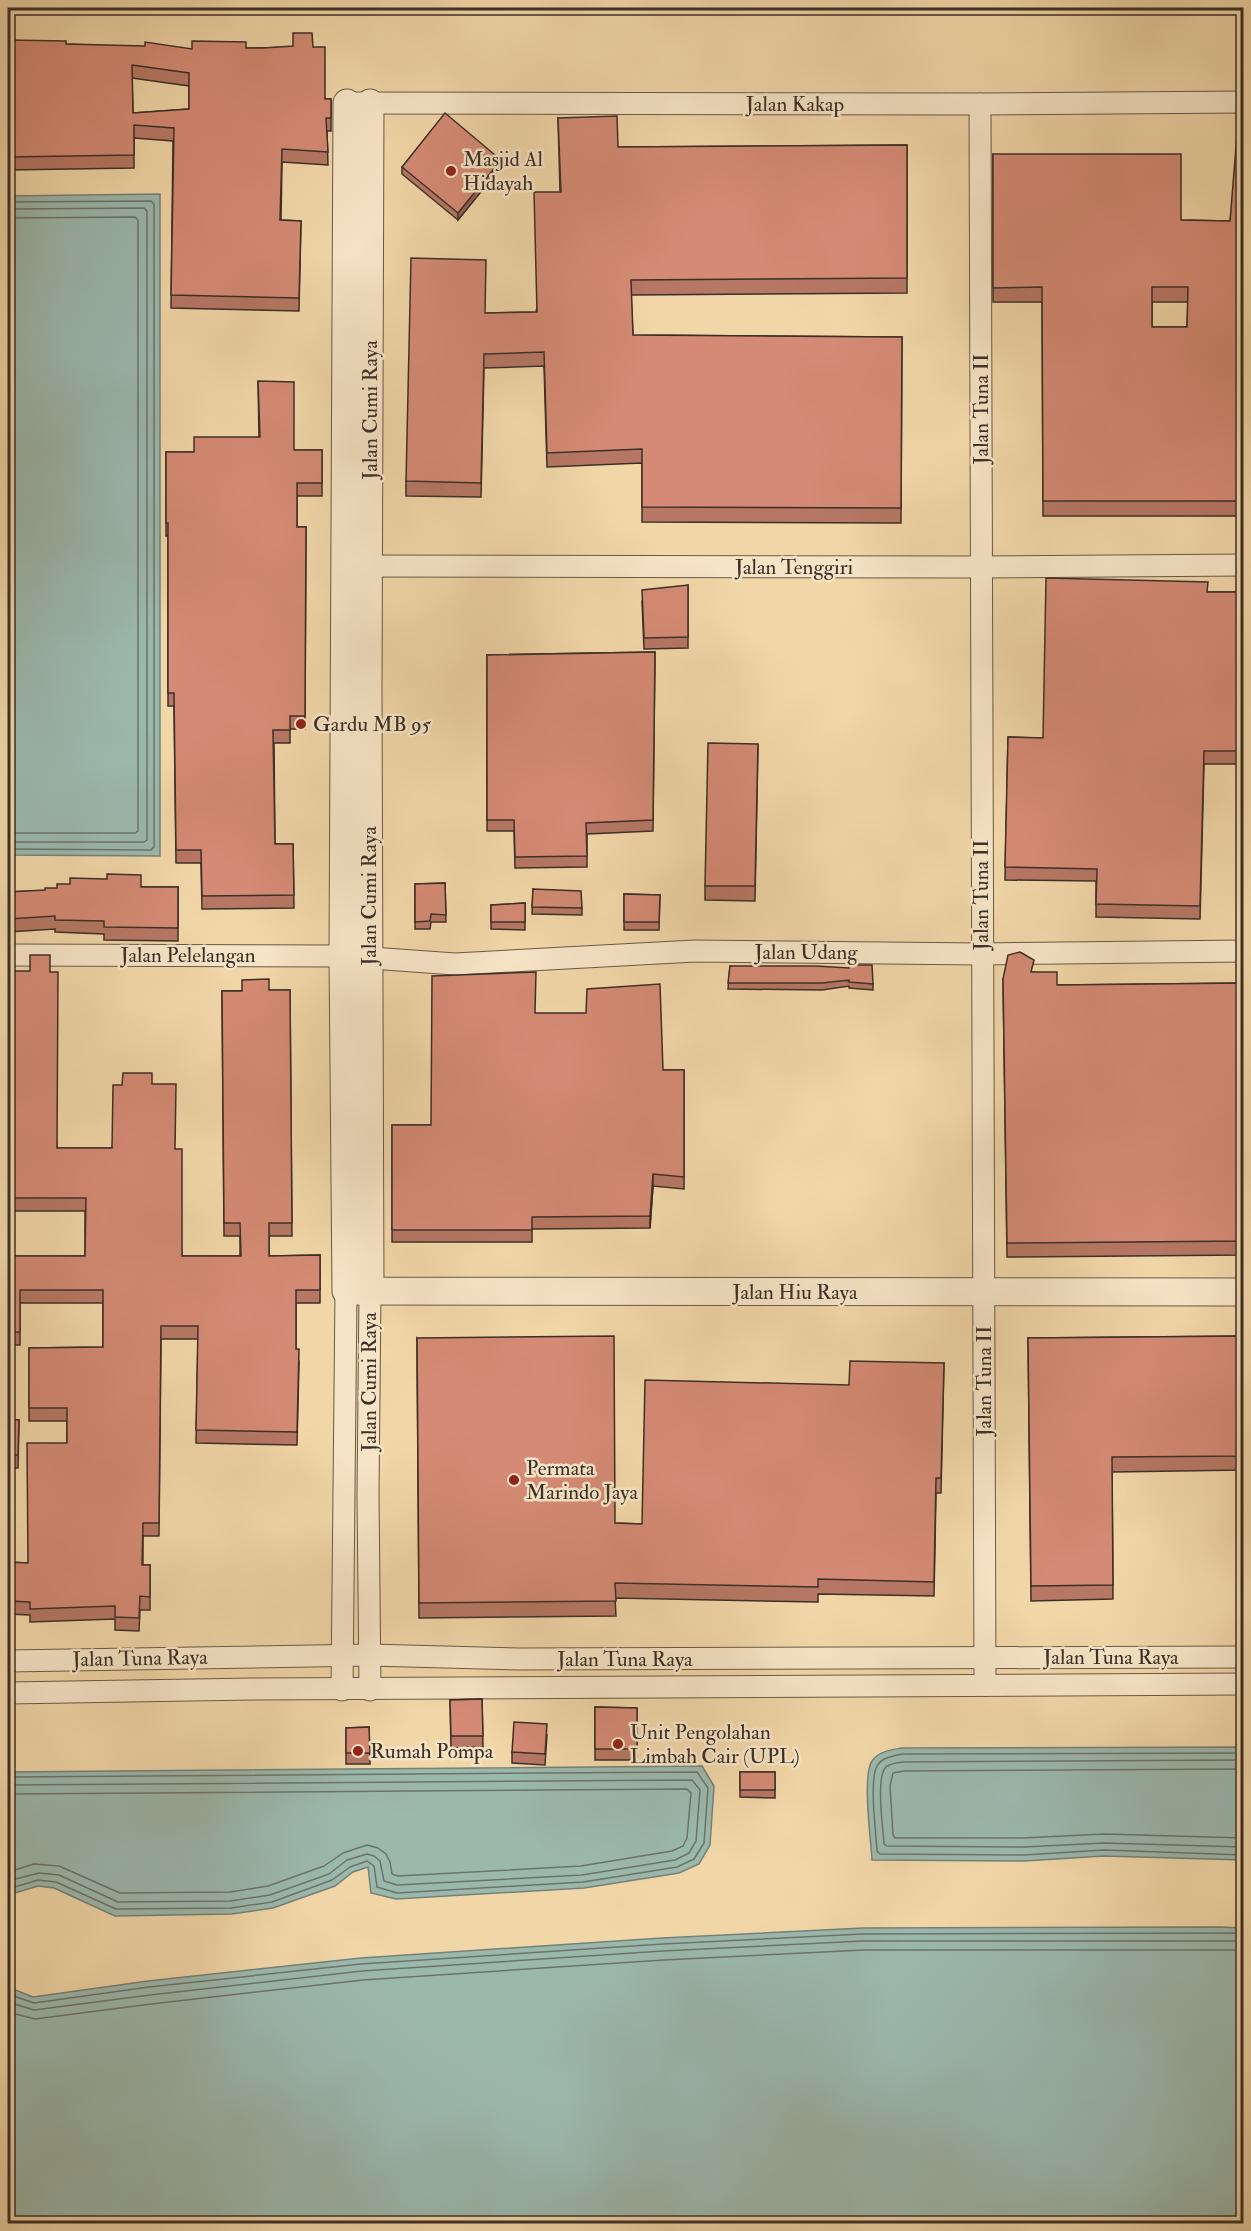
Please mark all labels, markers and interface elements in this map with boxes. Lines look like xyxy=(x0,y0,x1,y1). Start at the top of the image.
street label: Jalan Kakap xyxy=(745,91,844,118)
place label: Masjid Al Hidayah xyxy=(463,146,543,197)
marker: Masjid Al Hidayah xyxy=(444,164,458,178)
street label: Jalan Cumi Raya xyxy=(357,340,384,481)
street label: Jalan Tuna II xyxy=(968,353,995,466)
street label: Jalan Tenggiri xyxy=(734,554,853,581)
place label: Gardu MB 95 xyxy=(313,711,432,738)
marker: Gardu MB 95 xyxy=(294,717,308,731)
street label: Jalan Cumi Raya xyxy=(356,826,383,967)
street label: Jalan Tuna II xyxy=(968,839,995,952)
street label: Jalan Udang xyxy=(753,939,858,966)
street label: Jalan Pelelangan xyxy=(119,942,256,969)
street label: Jalan Hiu Raya xyxy=(731,1279,858,1306)
street label: Jalan Cumi Raya xyxy=(356,1312,383,1453)
street label: Jalan Tuna II xyxy=(971,1325,998,1438)
place label: Permata Marindo Jaya xyxy=(526,1455,639,1506)
marker: Permata Marindo Jaya xyxy=(507,1473,521,1487)
street label: Jalan Tuna Raya xyxy=(71,1644,208,1673)
street label: Jalan Tuna Raya xyxy=(1042,1644,1179,1671)
street label: Jalan Tuna Raya xyxy=(556,1646,693,1673)
place label: Unit Pengolahan Limbah Cair (UPL) xyxy=(630,1719,800,1770)
marker: Unit Pengolahan Limbah Cair (UPL) xyxy=(611,1737,625,1751)
place label: Rumah Pompa xyxy=(370,1738,494,1765)
marker: Rumah Pompa xyxy=(351,1744,365,1758)

